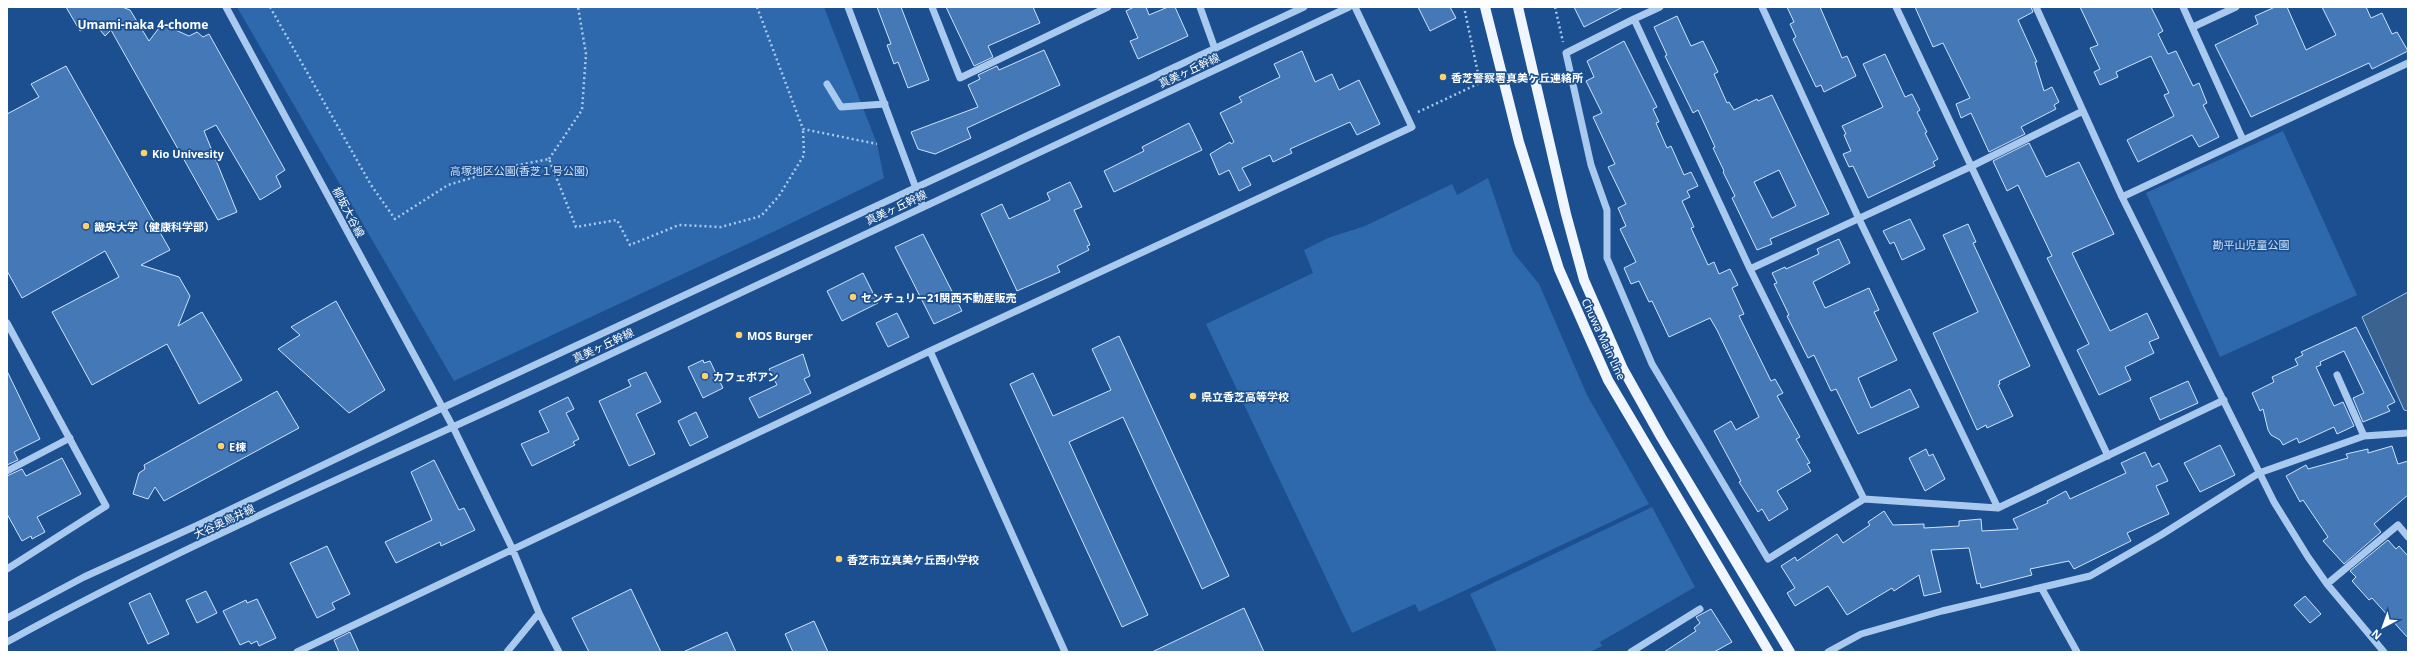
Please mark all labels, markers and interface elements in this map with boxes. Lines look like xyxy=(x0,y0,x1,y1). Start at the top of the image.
district label: Umami-naka 4-chome xyxy=(78,16,208,33)
street label: 真美ヶ丘幹線 xyxy=(1156,49,1222,91)
place label: 香芝警察署真美ヶ丘連絡所 xyxy=(1451,70,1583,85)
marker: 香芝警察署真美ヶ丘連絡所 xyxy=(1438,72,1448,82)
place label: Kio Univesity xyxy=(152,146,225,161)
marker: Kio Univesity xyxy=(139,148,149,158)
park label: 高塚地区公園(香芝１号公園) xyxy=(450,163,588,178)
street label: 柳坂大谷線 xyxy=(329,184,369,240)
street label: 真美ヶ丘幹線 xyxy=(863,186,929,228)
place label: 畿央大学（健康科学部） xyxy=(94,219,215,234)
marker: 畿央大学（健康科学部） xyxy=(81,221,91,231)
park label: 勘平山児童公園 xyxy=(2213,237,2290,252)
place label: センチュリー21関西不動産販売 xyxy=(861,290,1017,305)
marker: センチュリー21関西不動産販売 xyxy=(848,292,858,302)
street label: Chuwa Main Line xyxy=(1579,296,1629,382)
street label: 真美ヶ丘幹線 xyxy=(570,324,636,366)
place label: MOS Burger xyxy=(747,328,813,343)
marker: MOS Burger xyxy=(734,330,744,340)
place label: カフェポアン xyxy=(713,369,779,384)
marker: カフェポアン xyxy=(700,371,710,381)
place label: 県立香芝高等学校 xyxy=(1201,389,1289,404)
marker: 県立香芝高等学校 xyxy=(1188,391,1198,401)
place label: E棟 xyxy=(229,439,246,454)
marker: E棟 xyxy=(216,441,226,451)
street label: 大谷奥鳥井線 xyxy=(191,500,257,542)
place label: 香芝市立真美ケ丘西小学校 xyxy=(847,552,979,567)
marker: 香芝市立真美ケ丘西小学校 xyxy=(834,554,844,564)
north arrow xyxy=(2363,607,2403,647)
text: N xyxy=(2368,626,2384,644)

